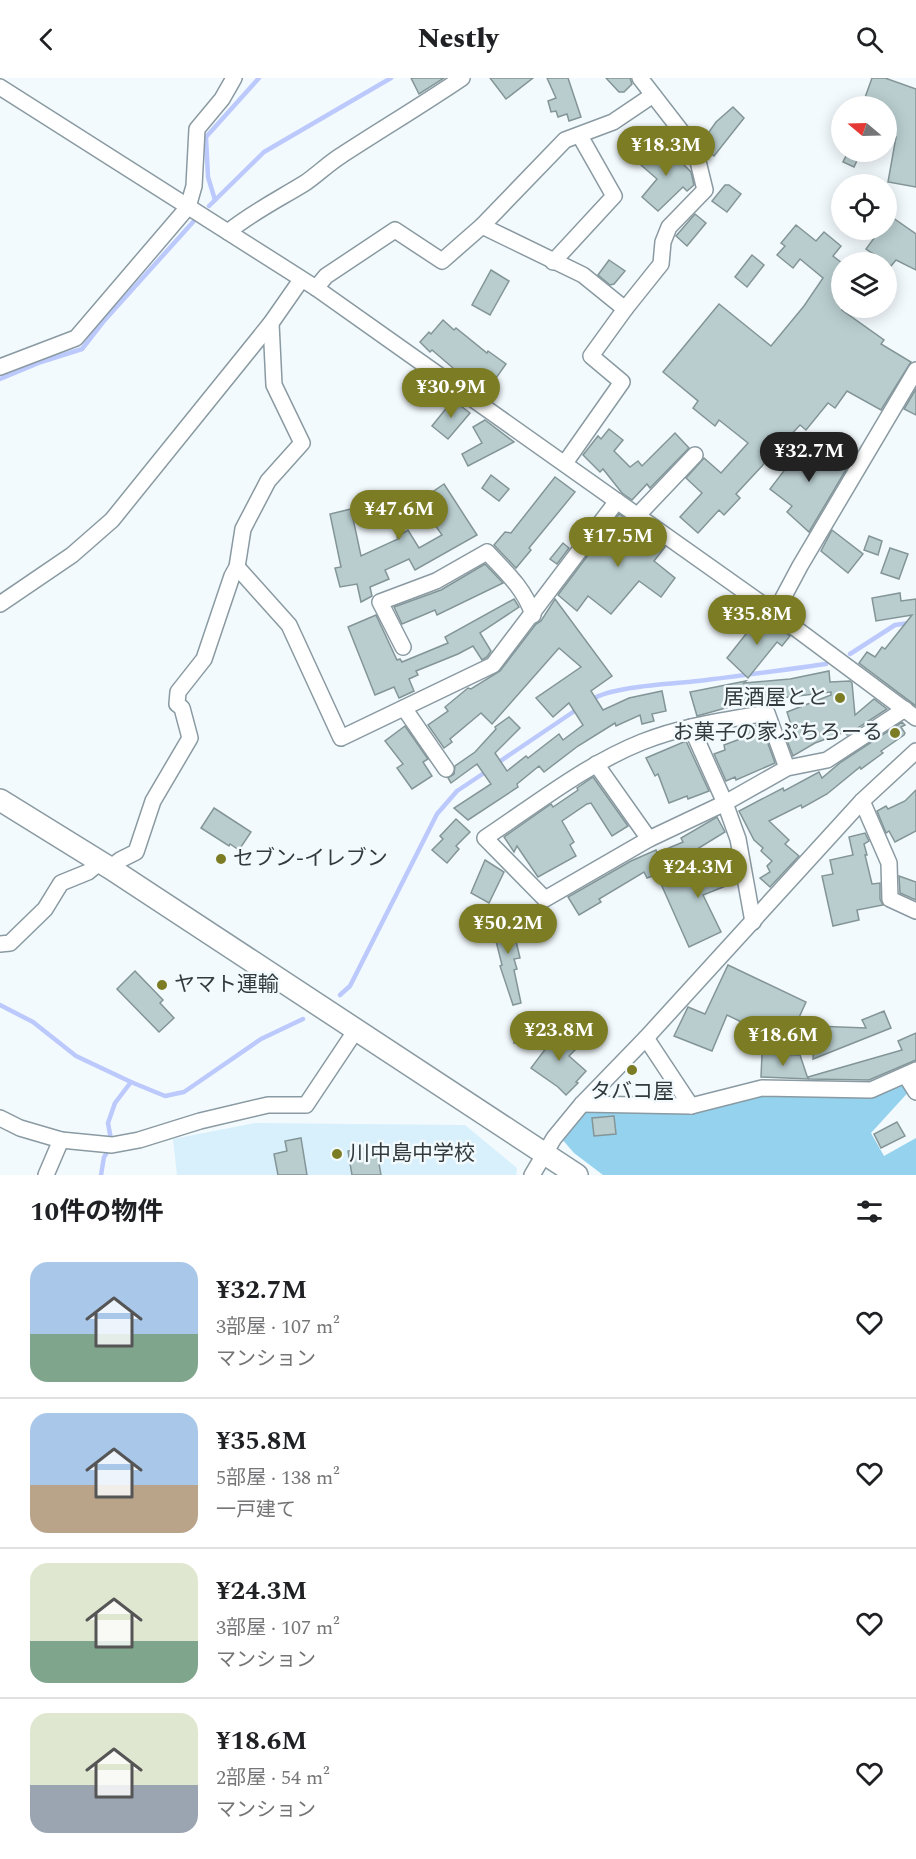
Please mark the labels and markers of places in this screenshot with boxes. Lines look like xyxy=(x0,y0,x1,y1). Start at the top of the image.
pin: ¥18.3M xyxy=(617,126,715,177)
pin: ¥30.9M xyxy=(402,368,500,419)
pin: ¥32.7M xyxy=(760,432,858,483)
pin: ¥47.6M xyxy=(350,490,448,541)
pin: ¥17.5M xyxy=(569,517,667,568)
pin: ¥35.8M xyxy=(708,595,806,646)
place label: 居酒屋とと xyxy=(723,682,828,714)
marker: 居酒屋とと xyxy=(833,691,847,705)
place label: お菓子の家ぷちろーる xyxy=(673,717,883,749)
marker: お菓子の家ぷちろーる xyxy=(888,726,902,740)
place label: セブン-イレブン xyxy=(233,843,388,875)
pin: ¥24.3M xyxy=(649,848,747,899)
marker: セブン-イレブン xyxy=(214,852,228,866)
pin: ¥50.2M xyxy=(459,904,557,955)
place label: ヤマト運輸 xyxy=(174,969,279,1001)
marker: ヤマト運輸 xyxy=(155,978,169,992)
pin: ¥23.8M xyxy=(510,1011,608,1062)
pin: ¥18.6M xyxy=(734,1016,832,1067)
marker: タバコ屋 xyxy=(625,1063,639,1077)
place label: タバコ屋 xyxy=(590,1076,674,1108)
place label: 川中島中学校 xyxy=(349,1138,475,1170)
marker: 川中島中学校 xyxy=(330,1147,344,1161)

